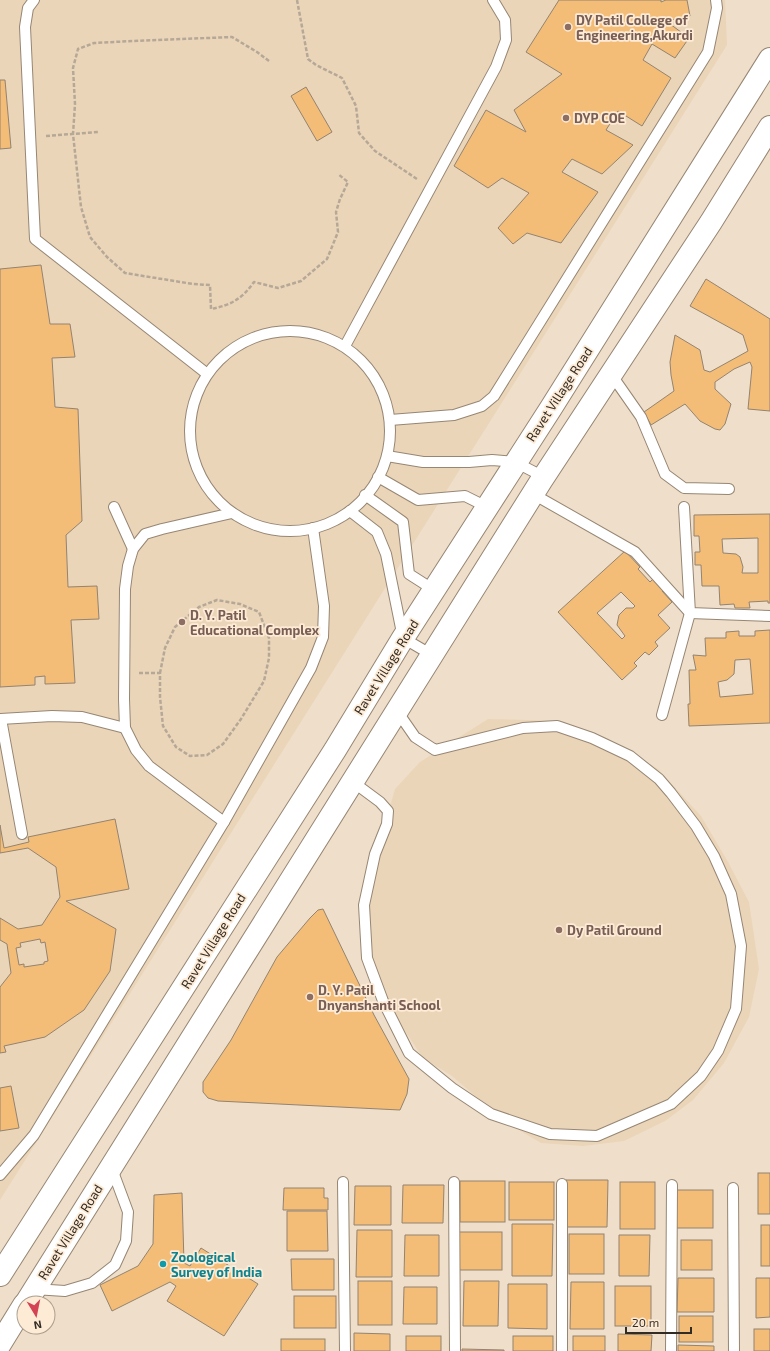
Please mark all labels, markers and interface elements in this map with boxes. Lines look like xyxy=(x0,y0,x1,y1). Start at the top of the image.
place label: DY Patil College of Engineering,Akurdi xyxy=(576,12,693,43)
marker: DY Patil College of Engineering,Akurdi xyxy=(563,22,573,32)
place label: DYP COE xyxy=(574,110,625,126)
marker: DYP COE xyxy=(561,113,571,123)
street label: Ravet Village Road xyxy=(522,344,596,444)
place label: D. Y. Patil Educational Complex xyxy=(190,607,320,638)
street label: Ravet Village Road xyxy=(350,616,422,718)
marker: D. Y. Patil Educational Complex xyxy=(177,617,187,627)
street label: Ravet Village Road xyxy=(177,890,249,992)
place label: Dy Patil Ground xyxy=(567,922,662,938)
marker: Dy Patil Ground xyxy=(554,925,564,935)
place label: D. Y. Patil Dnyanshanti School xyxy=(318,982,441,1013)
marker: D. Y. Patil Dnyanshanti School xyxy=(305,992,315,1002)
street label: Ravet Village Road xyxy=(34,1181,106,1283)
place label: Zoological Survey of India xyxy=(171,1249,262,1280)
marker: Zoological Survey of India xyxy=(158,1259,168,1269)
north arrow xyxy=(16,1295,56,1335)
scale bar xyxy=(626,1309,691,1335)
text: 20 m xyxy=(632,1315,659,1329)
text: N xyxy=(33,1318,43,1332)

